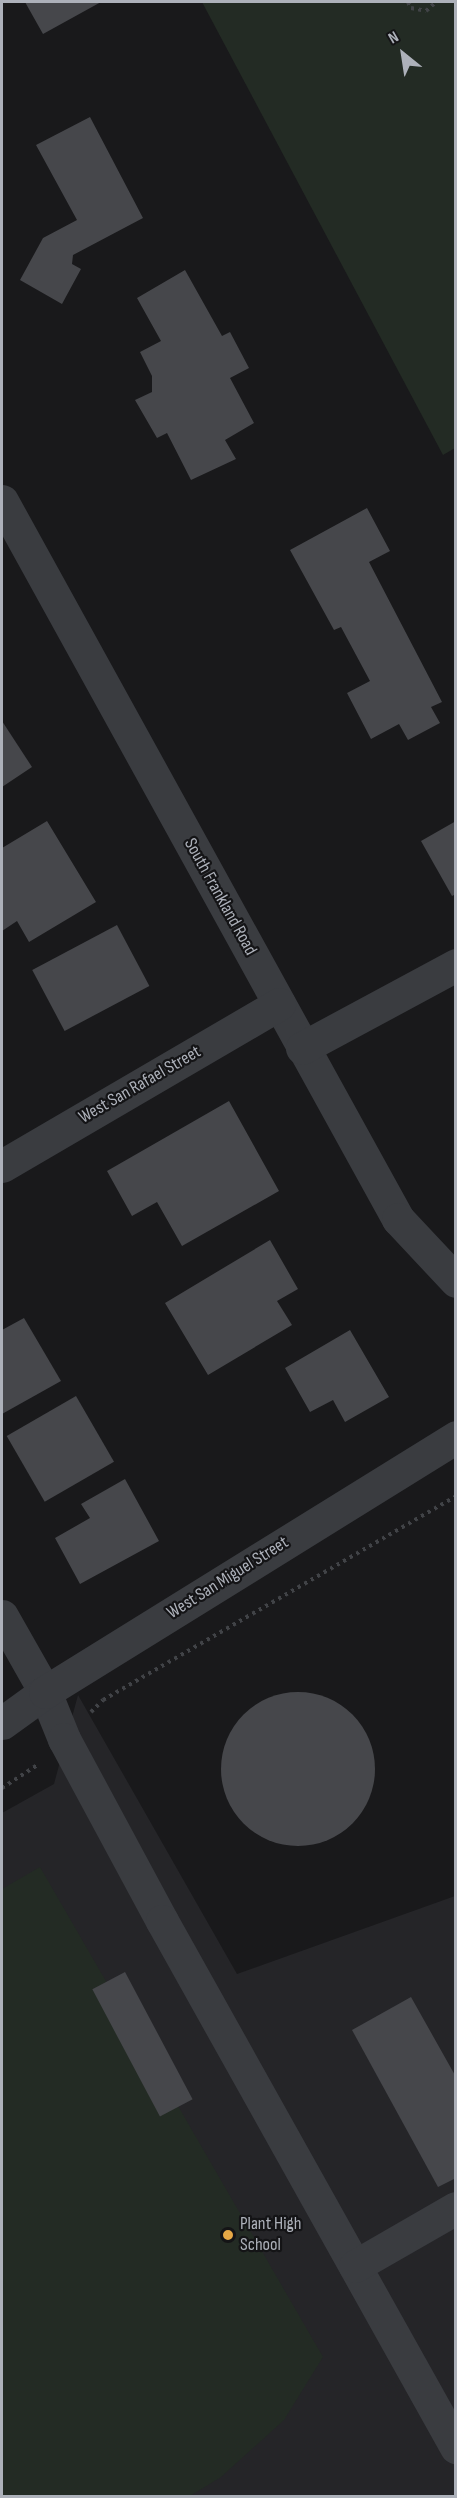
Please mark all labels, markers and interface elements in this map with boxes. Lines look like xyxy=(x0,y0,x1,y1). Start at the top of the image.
north arrow xyxy=(373,24,433,84)
text: N xyxy=(385,28,402,48)
street label: South Frankland Road xyxy=(179,835,261,959)
street label: West San Rafael Street xyxy=(75,1041,205,1129)
street label: West San Miguel Street xyxy=(163,1532,293,1624)
place label: Plant High School xyxy=(240,2214,301,2256)
marker: Plant High School xyxy=(221,2228,235,2242)

